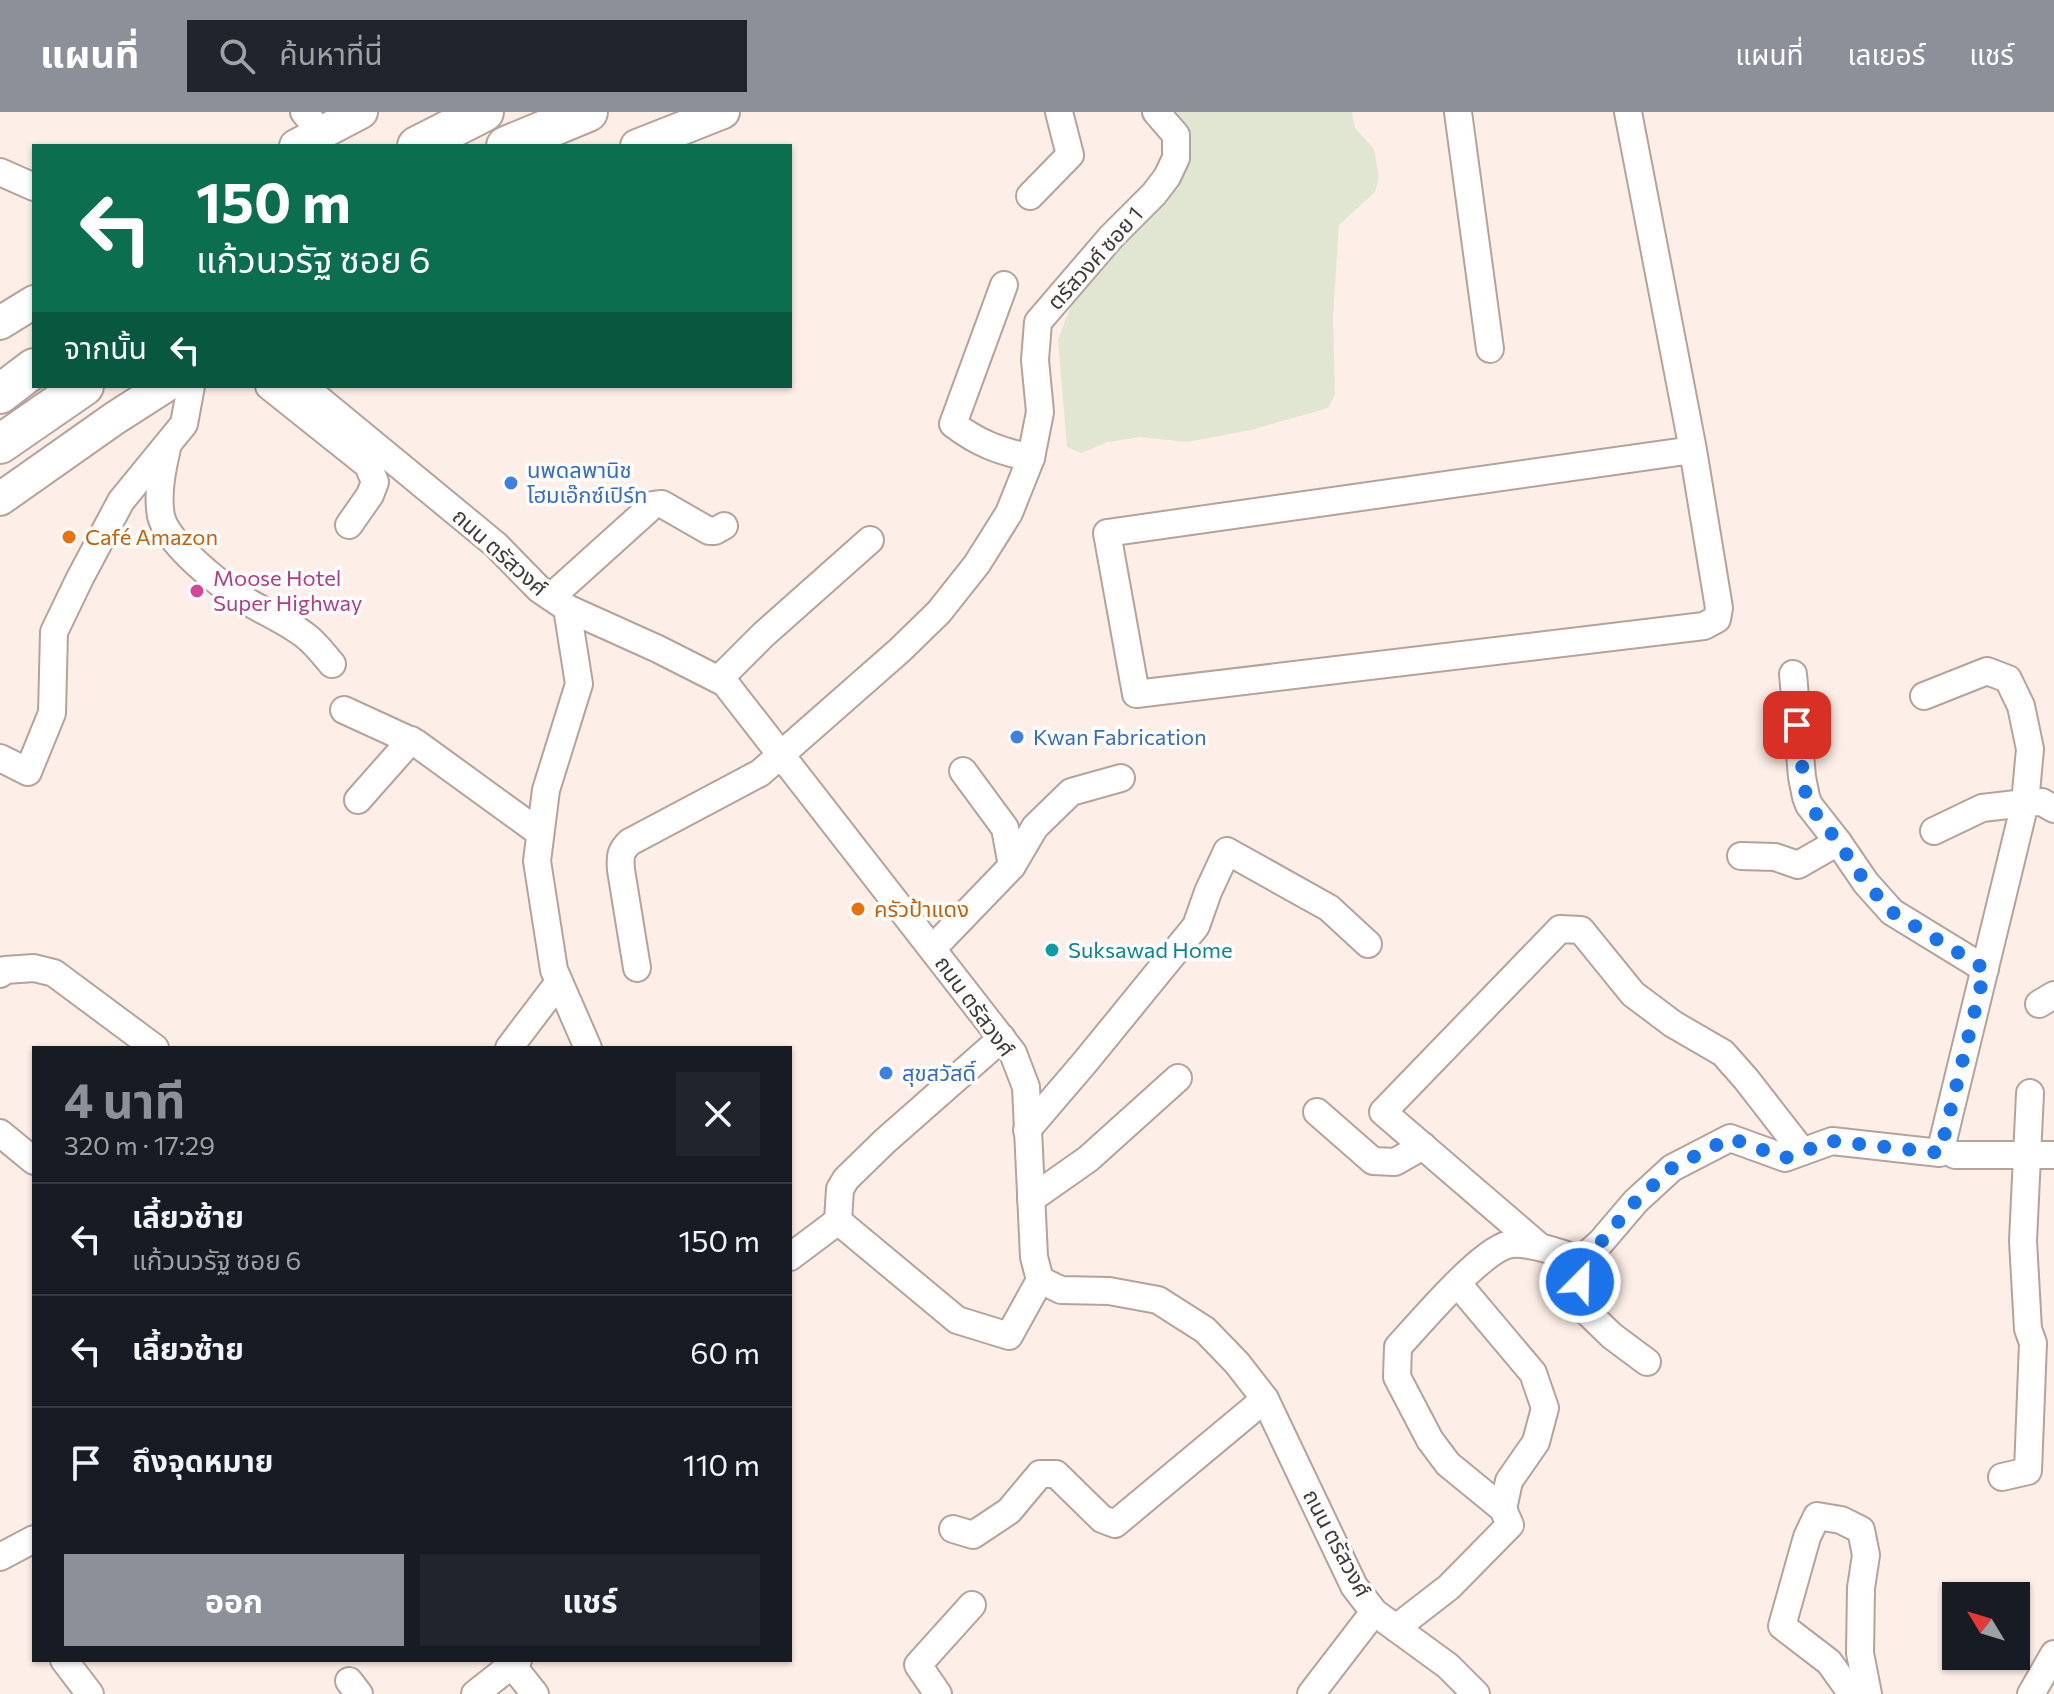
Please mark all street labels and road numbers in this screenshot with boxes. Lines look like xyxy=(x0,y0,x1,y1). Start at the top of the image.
street label: ตรัสวงศ์ ซอย 1 xyxy=(1041,201,1148,315)
street label: ถนน ตรัสวงศ์ xyxy=(447,502,553,601)
street label: ถนน ตรัสวงศ์ xyxy=(930,950,1021,1061)
street label: ถนน ตรัสวงศ์ xyxy=(1298,1484,1377,1601)

